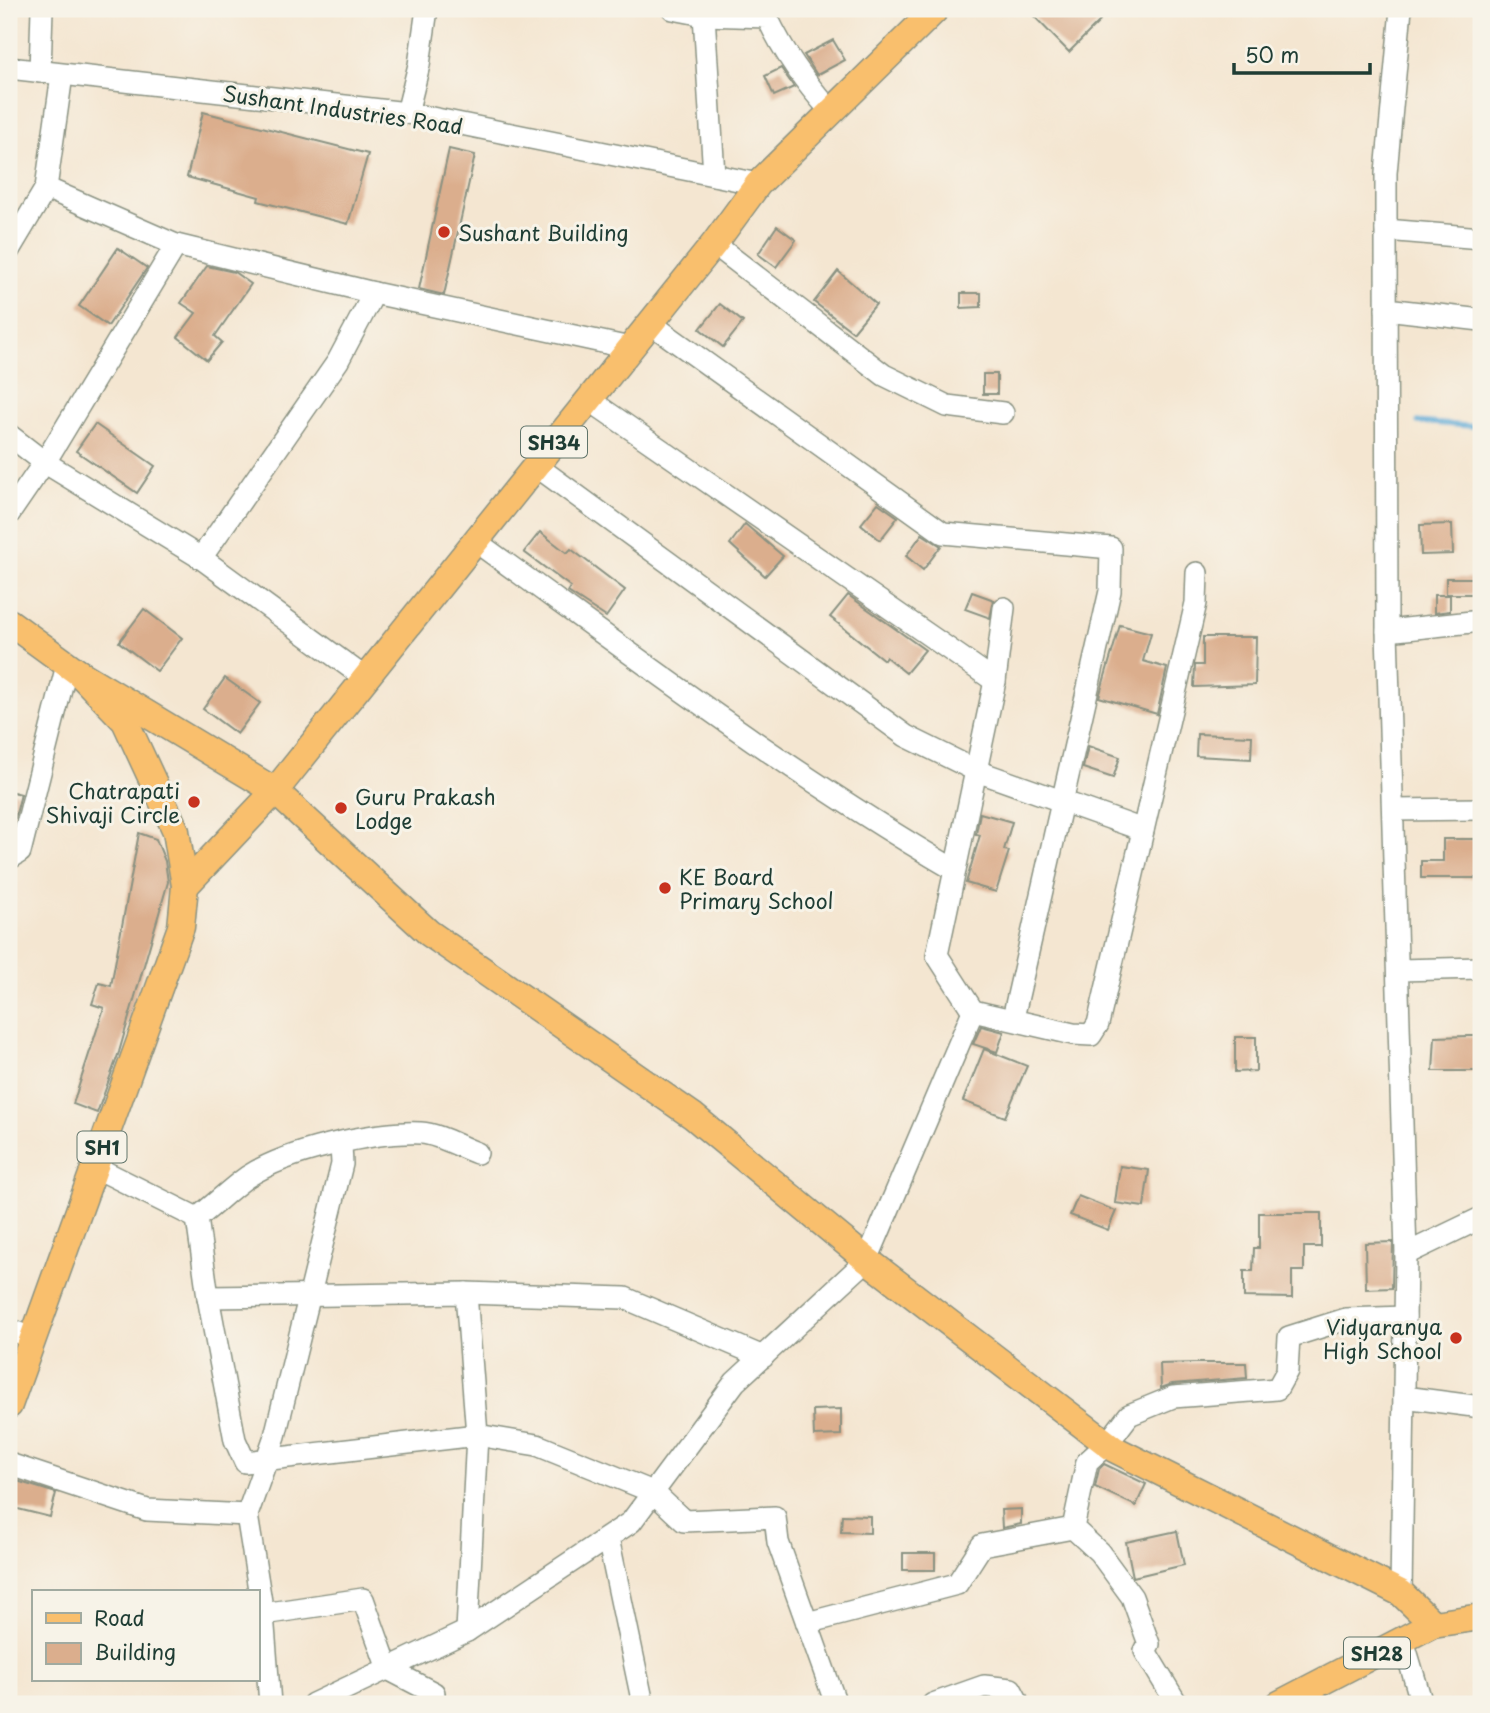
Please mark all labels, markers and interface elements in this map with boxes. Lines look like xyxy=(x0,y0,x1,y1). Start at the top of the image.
scale bar xyxy=(1234,32,1371,76)
text: 50 m xyxy=(1245,38,1299,70)
street label: Sushant Industries Road xyxy=(221,76,465,142)
place label: Sushant Building xyxy=(458,216,629,248)
marker: Sushant Building xyxy=(436,224,452,240)
road number: SH34 xyxy=(521,426,587,458)
place label: Chatrapati Shivaji Circle xyxy=(46,774,180,830)
place label: Guru Prakash Lodge xyxy=(355,780,496,836)
marker: Chatrapati Shivaji Circle xyxy=(186,794,202,810)
marker: Guru Prakash Lodge xyxy=(333,800,349,816)
place label: KE Board Primary School xyxy=(679,860,834,916)
marker: KE Board Primary School xyxy=(657,880,673,896)
road number: SH1 xyxy=(78,1132,126,1162)
place label: Vidyaranya High School xyxy=(1323,1310,1442,1366)
marker: Vidyaranya High School xyxy=(1448,1330,1464,1346)
legend xyxy=(32,1590,259,1682)
text: Road xyxy=(94,1601,145,1633)
text: Building xyxy=(94,1635,176,1667)
road number: SH28 xyxy=(1344,1638,1410,1668)

